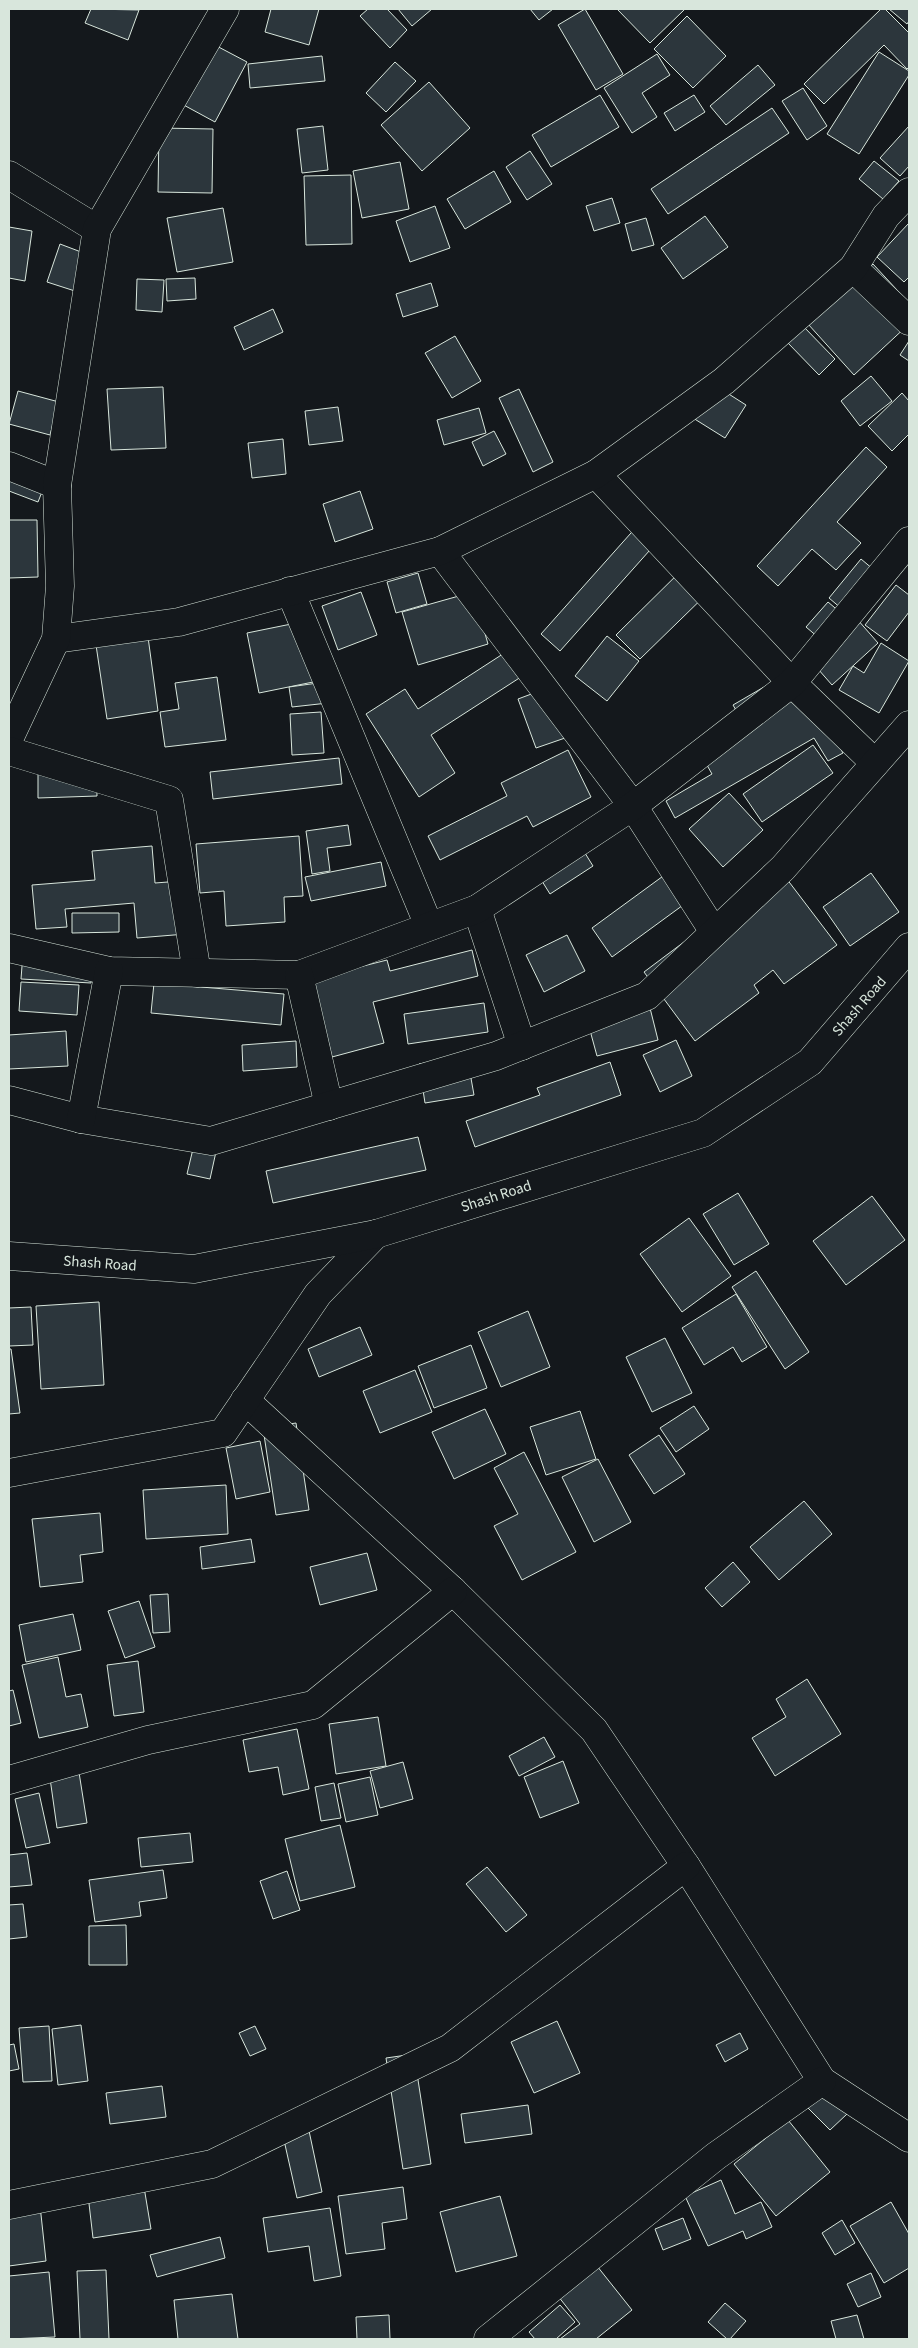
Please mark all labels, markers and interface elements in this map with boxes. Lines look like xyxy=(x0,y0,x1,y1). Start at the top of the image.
street label: Shash Road xyxy=(827,972,891,1041)
street label: Shash Road xyxy=(458,1175,534,1218)
street label: Shash Road xyxy=(63,1250,137,1277)

